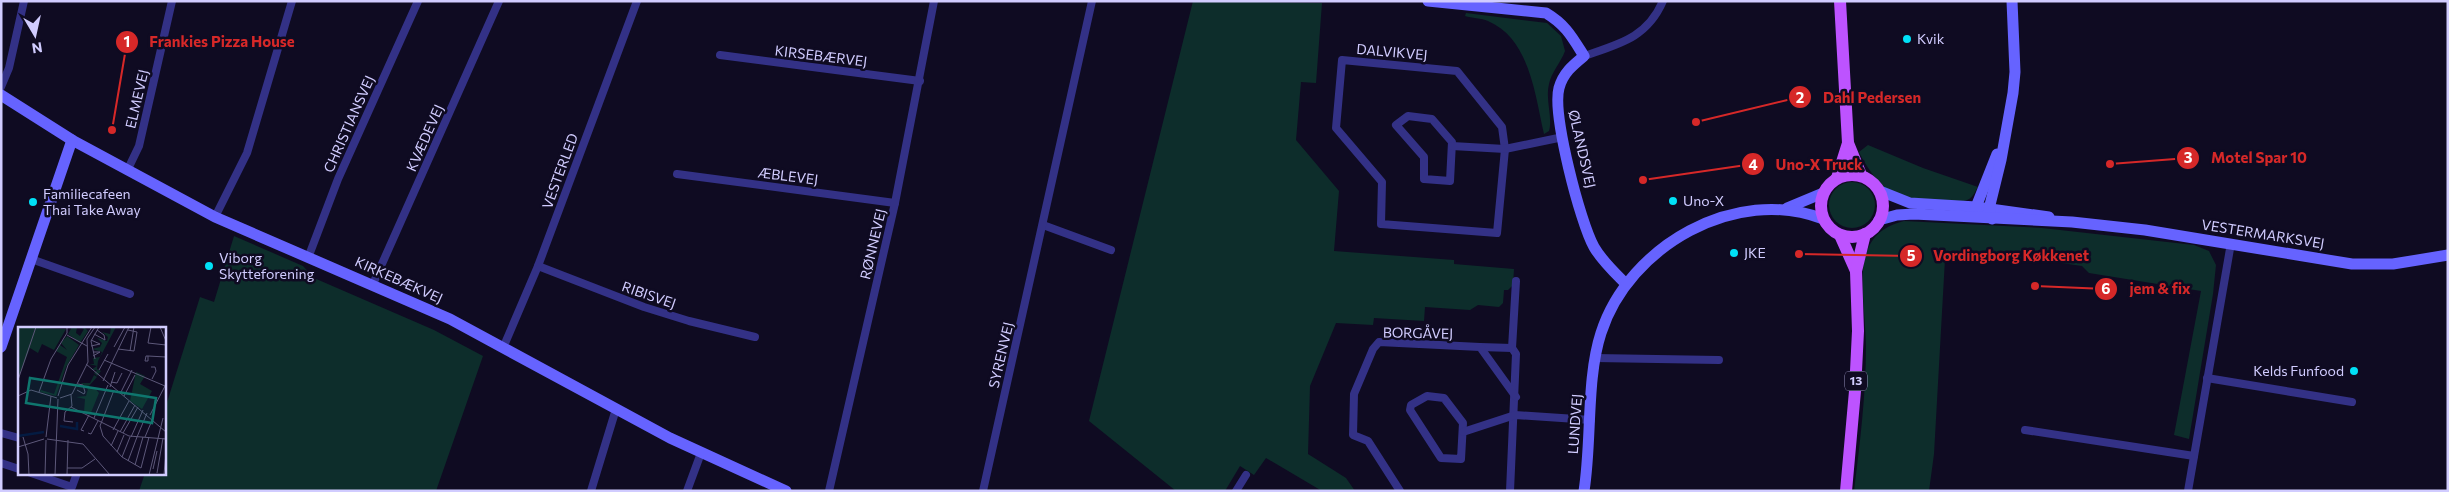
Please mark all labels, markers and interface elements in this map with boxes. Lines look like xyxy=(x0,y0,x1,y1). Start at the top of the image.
north arrow xyxy=(10,10,60,60)
callout: Frankies Pizza House xyxy=(115,27,305,57)
place label: Kvik xyxy=(1917,30,1945,47)
text: 1 xyxy=(124,32,130,50)
text: Frankies Pizza House xyxy=(149,32,295,50)
marker: Kvik xyxy=(1901,33,1913,45)
text: N xyxy=(31,39,44,58)
street label: DALVIKVEJ xyxy=(1356,40,1428,63)
street label: KIRSEBÆRVEJ xyxy=(774,41,868,70)
street label: ELMEVEJ xyxy=(121,68,152,130)
street label: CHRISTIANSVEJ xyxy=(320,73,378,175)
callout: Dahl Pedersen xyxy=(1788,82,1931,112)
text: 2 xyxy=(1796,88,1804,106)
text: Dahl Pedersen xyxy=(1823,88,1921,106)
street label: KVÆDEVEJ xyxy=(402,102,447,174)
street label: ØLANDSVEJ xyxy=(1565,108,1600,190)
street label: VESTERLED xyxy=(538,131,581,211)
callout: Motel Spar 10 xyxy=(2176,143,2317,173)
text: 3 xyxy=(2184,148,2193,166)
text: Motel Spar 10 xyxy=(2211,148,2307,166)
callout: Uno-X Truck xyxy=(1741,149,1873,179)
text: 4 xyxy=(1748,155,1758,173)
text: Uno-X Truck xyxy=(1775,155,1863,173)
street label: ÆBLEVEJ xyxy=(757,163,819,188)
place label: Familiecafeen Thai Take Away xyxy=(43,185,141,218)
place label: Uno-X xyxy=(1683,192,1724,209)
marker: Uno-X xyxy=(1667,195,1679,207)
marker: Familiecafeen Thai Take Away xyxy=(27,196,39,208)
street label: RØNNEVEJ xyxy=(856,207,889,281)
street label: VESTERMARKSVEJ xyxy=(2200,215,2326,252)
callout: Vordingborg Køkkenet xyxy=(1899,241,2099,271)
place label: JKE xyxy=(1744,244,1766,261)
text: 5 xyxy=(1907,246,1916,264)
text: Vordingborg Køkkenet xyxy=(1933,246,2089,264)
marker: JKE xyxy=(1728,247,1740,259)
place label: Viborg Skytteforening xyxy=(219,249,315,282)
street label: KIRKEBÆKVEJ xyxy=(353,253,446,307)
marker: Viborg Skytteforening xyxy=(203,260,215,272)
callout: jem & fix xyxy=(2094,274,2200,304)
street label: RIBISVEJ xyxy=(620,277,678,312)
text: 6 xyxy=(2101,279,2111,297)
text: jem & fix xyxy=(2128,279,2191,297)
street label: SYRENVEJ xyxy=(985,320,1016,390)
street label: BORGÅVEJ xyxy=(1383,323,1453,342)
inset map xyxy=(18,327,165,474)
place label: Kelds Funfood xyxy=(2253,362,2344,379)
marker: Kelds Funfood xyxy=(2348,365,2360,377)
road number: 13 xyxy=(1845,372,1867,391)
street label: LUNDVEJ xyxy=(1564,393,1585,455)

